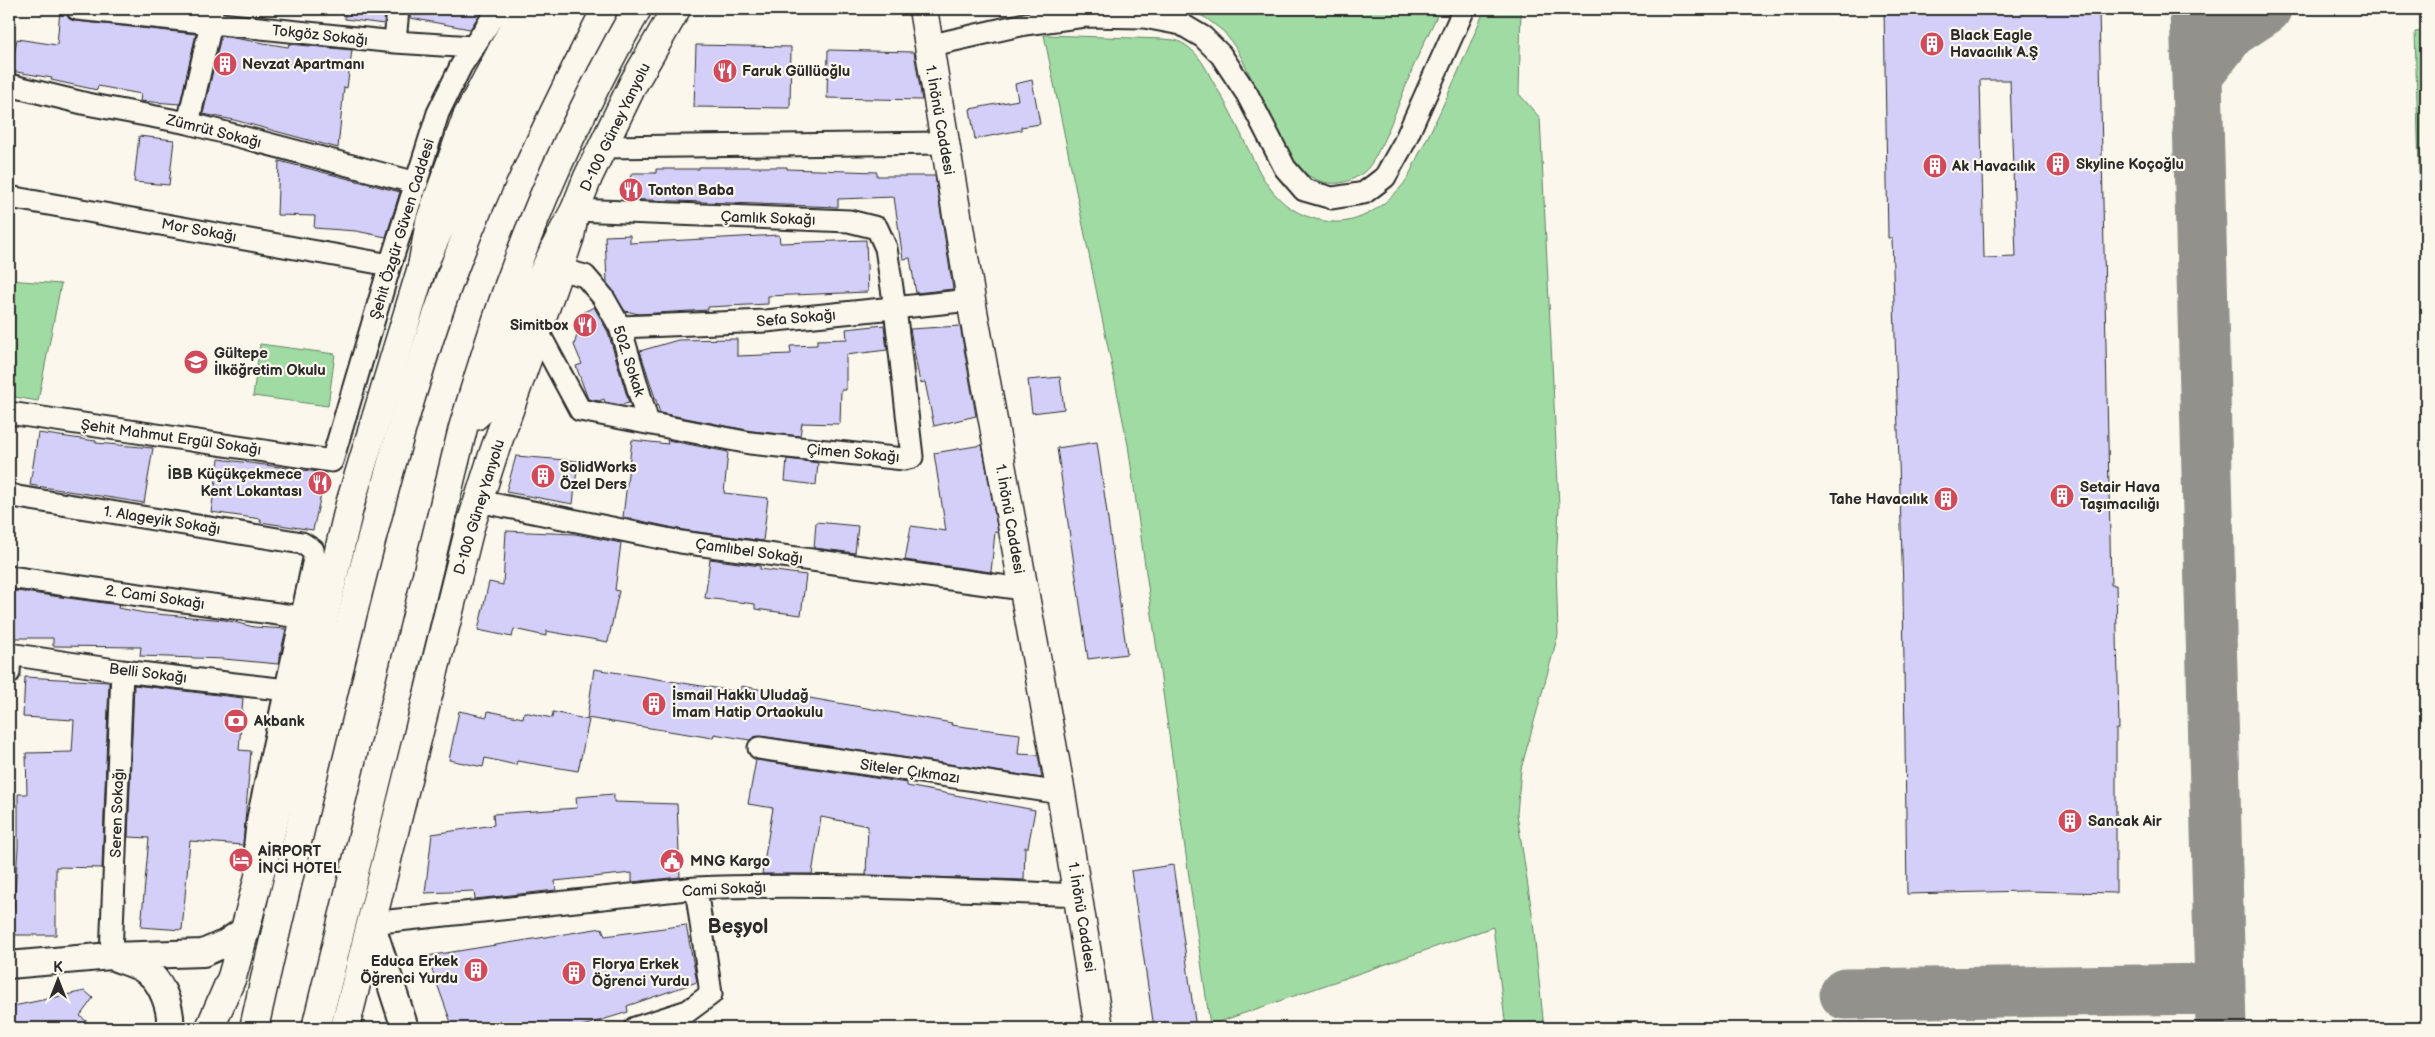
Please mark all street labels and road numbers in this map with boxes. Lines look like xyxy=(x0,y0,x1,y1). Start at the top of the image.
street label: Tokgöz Sokağı xyxy=(271,21,369,50)
street label: D-100 Güney Yanyolu xyxy=(576,60,655,195)
street label: 1. İnönü Caddesi xyxy=(921,64,959,176)
street label: Zümrüt Sokağı xyxy=(163,110,263,152)
street label: Şehit Özgür Güven Caddesi xyxy=(366,136,439,322)
street label: Çamlık Sokağı xyxy=(720,207,816,230)
street label: Mor Sokağı xyxy=(160,215,238,246)
street label: Sefa Sokağı xyxy=(756,306,837,331)
street label: 502. Sokak xyxy=(608,323,649,400)
street label: Şehit Mahmut Ergül Sokağı xyxy=(79,415,262,460)
street label: D-100 Güney Yanyolu xyxy=(450,437,509,577)
street label: Çimen Sokağı xyxy=(806,440,900,467)
street label: 1. İnönü Caddesi xyxy=(991,463,1029,575)
street label: 1. Alageyik Sokağı xyxy=(102,502,222,539)
street label: Çamlıbel Sokağı xyxy=(694,535,804,568)
street label: 2. Cami Sokağı xyxy=(104,581,206,614)
street label: Belli Sokağı xyxy=(108,659,188,688)
street label: Siteler Çıkmazı xyxy=(859,755,961,788)
street label: Seren Sokağı xyxy=(106,768,129,858)
street label: 1. İnönü Caddesi xyxy=(1063,861,1100,973)
street label: Cami Sokağı xyxy=(681,878,767,901)

